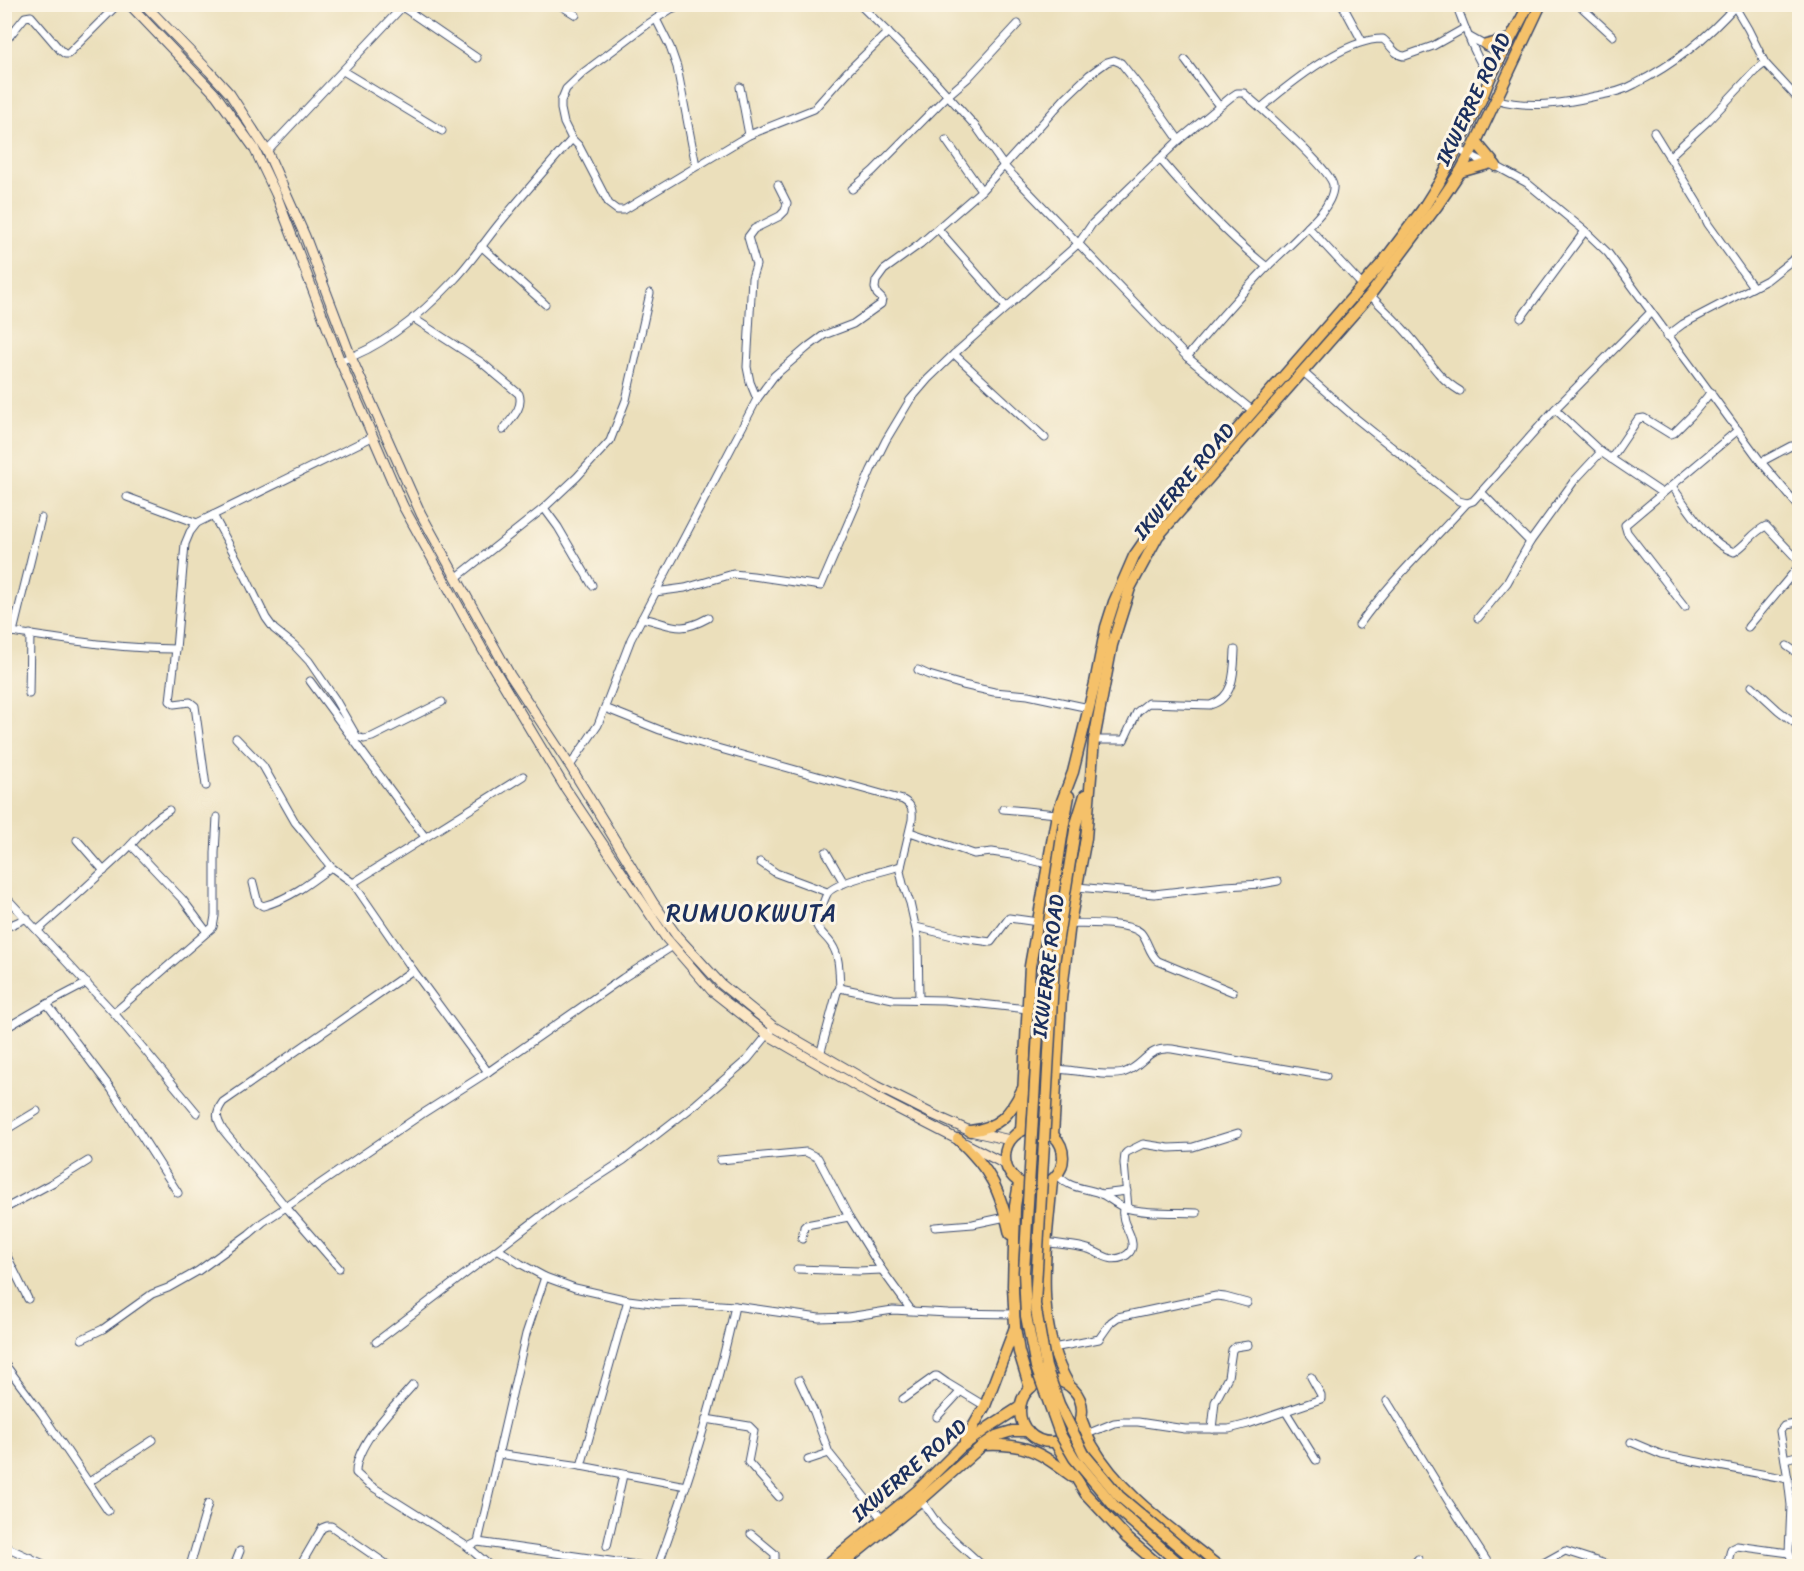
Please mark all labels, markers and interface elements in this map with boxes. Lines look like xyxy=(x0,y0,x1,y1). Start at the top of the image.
street label: IKWERRE ROAD xyxy=(1424,26,1522,173)
street label: IKWERRE ROAD xyxy=(1122,413,1245,549)
district label: RUMUOKWUTA xyxy=(666,892,838,934)
street label: IKWERRE ROAD xyxy=(1020,892,1076,1041)
street label: IKWERRE ROAD xyxy=(841,1408,976,1532)

